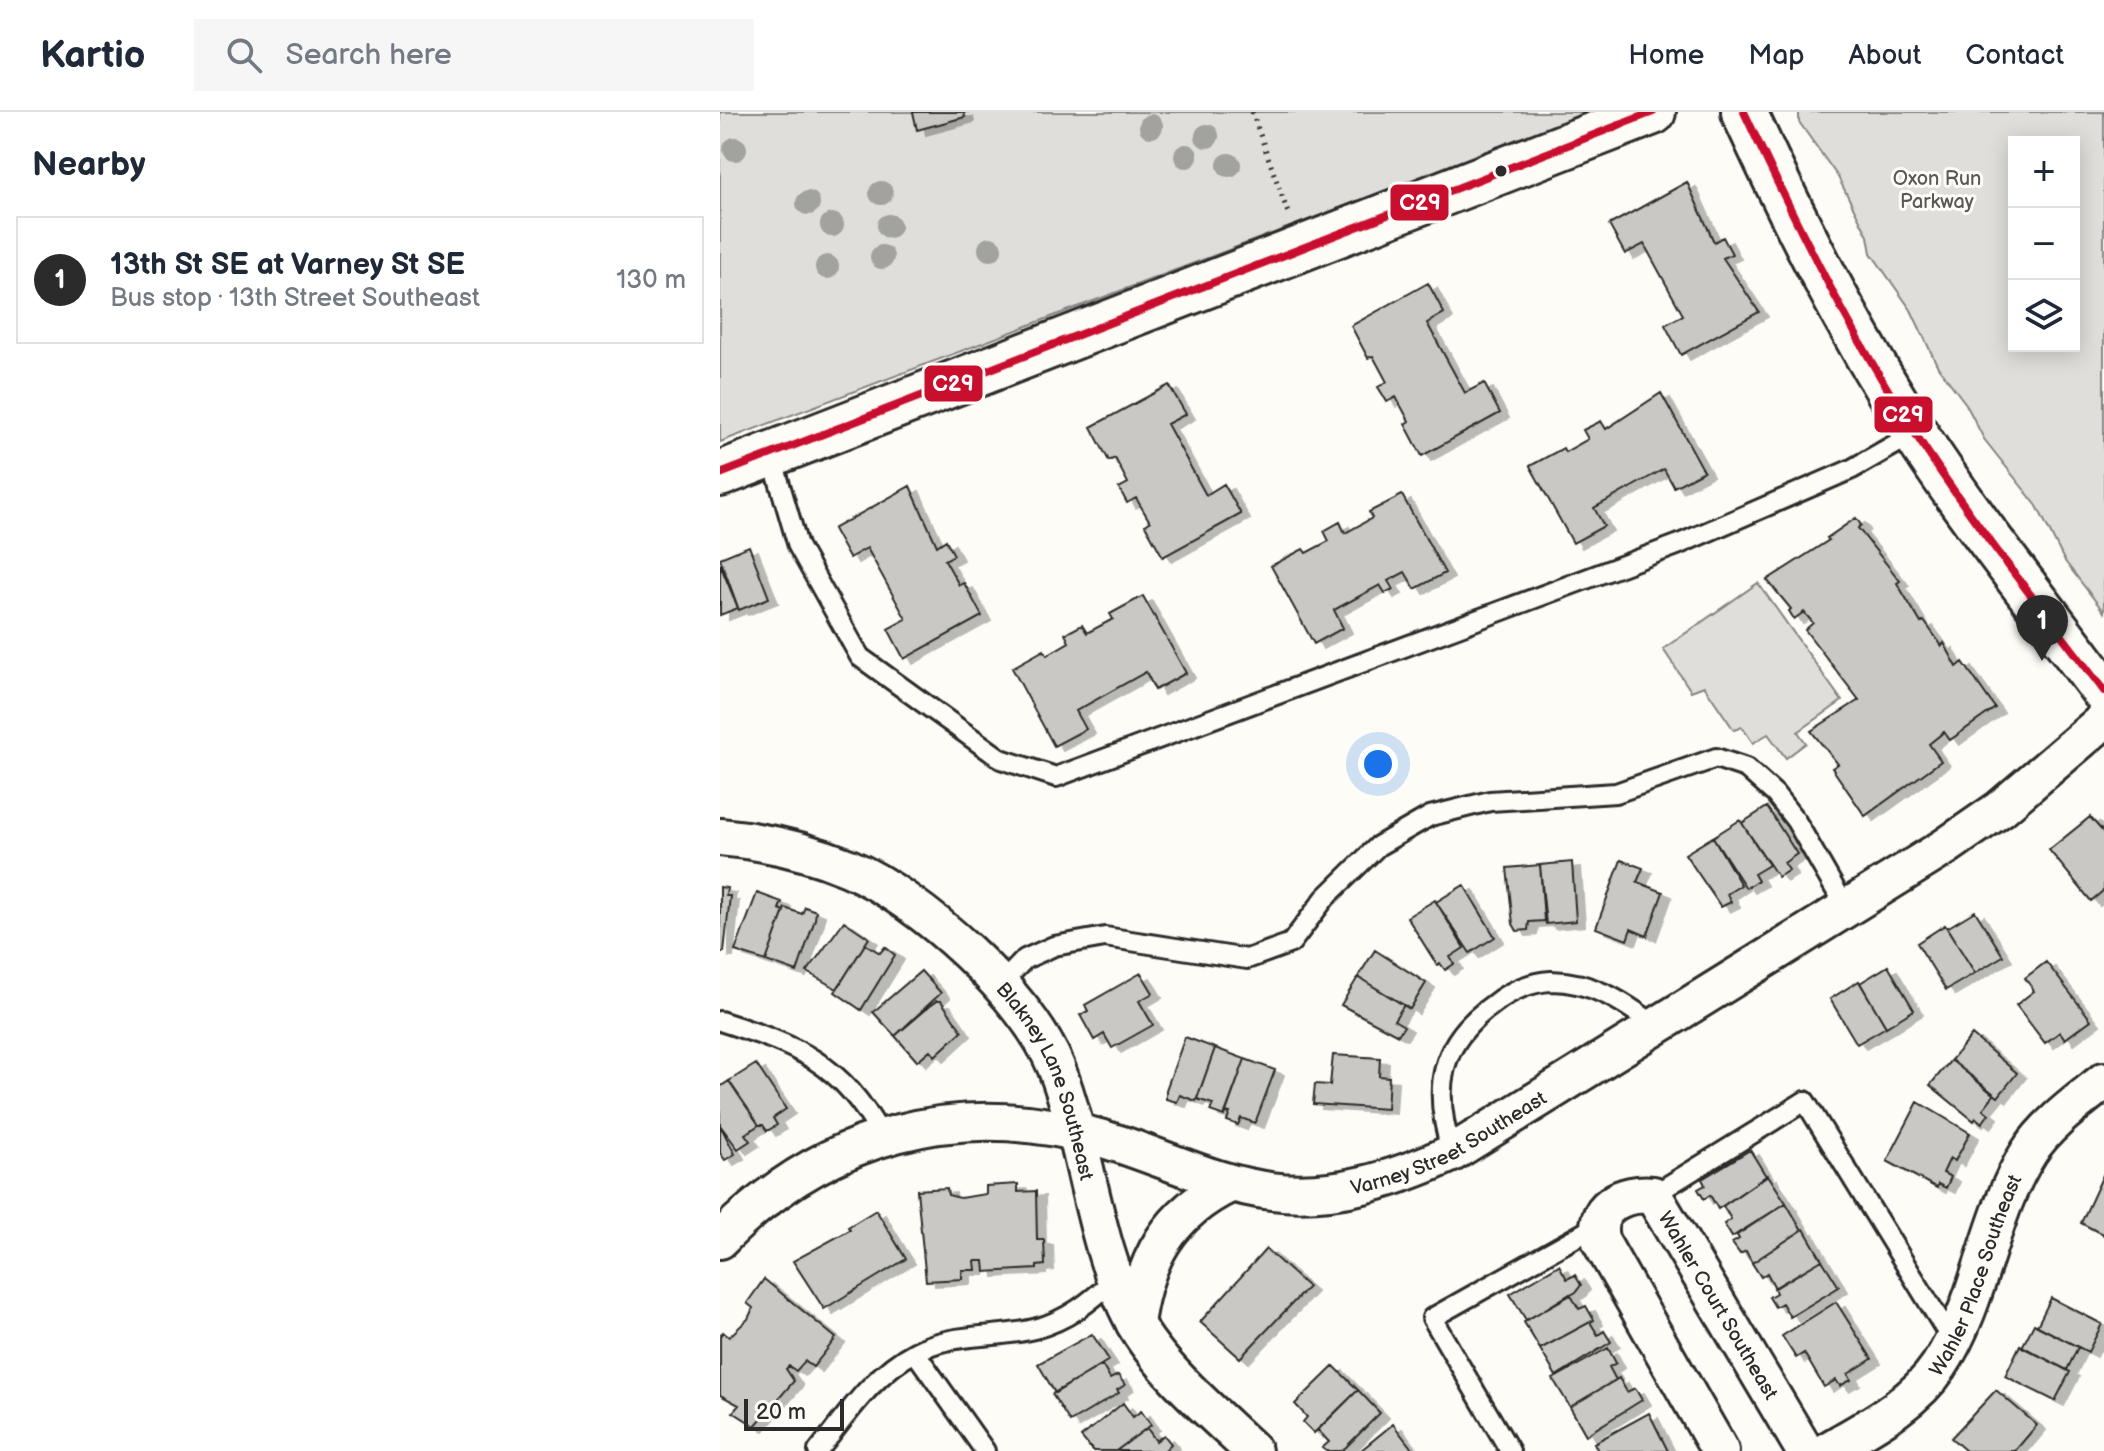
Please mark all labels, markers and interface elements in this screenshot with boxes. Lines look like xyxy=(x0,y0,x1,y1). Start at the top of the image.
search box xyxy=(194,19,754,91)
text: Kartio xyxy=(40,33,146,78)
icon: search xyxy=(222,33,266,77)
text: Search here xyxy=(286,37,452,73)
text: Home xyxy=(1628,39,1704,72)
text: Map xyxy=(1748,39,1805,72)
text: About xyxy=(1849,39,1921,72)
text: Contact xyxy=(1965,39,2064,72)
map controls xyxy=(2008,136,2080,352)
button: + xyxy=(2008,136,2080,208)
text: Nearby xyxy=(32,144,146,185)
unlabelled marker xyxy=(1493,163,1509,179)
park label: Oxon Run Parkway xyxy=(1893,167,1981,214)
line badge: C29 xyxy=(1389,183,1450,222)
text: C29 xyxy=(1399,190,1441,217)
button: − xyxy=(2008,208,2080,280)
text: 13th St SE at Varney St SE xyxy=(110,247,465,283)
text: 1 xyxy=(55,265,65,296)
text: 130 m xyxy=(616,265,686,296)
button: layers xyxy=(2008,280,2080,352)
text: Bus stop · 13th Street Southeast xyxy=(110,283,480,314)
line badge: C29 xyxy=(923,364,984,403)
text: C29 xyxy=(932,371,974,398)
line badge: C29 xyxy=(1873,395,1934,434)
text: C29 xyxy=(1882,402,1924,429)
pin: 1 xyxy=(2016,595,2068,661)
your location xyxy=(1358,744,1398,784)
street label: Blakney Lane Southeast xyxy=(991,978,1098,1183)
street label: Varney Street Southeast xyxy=(1348,1086,1551,1200)
street label: Wahler Place Southeast xyxy=(1925,1171,2027,1381)
street label: Wahler Court Southeast xyxy=(1653,1207,1783,1404)
scale bar xyxy=(744,1395,844,1431)
text: 20 m xyxy=(756,1399,806,1426)

